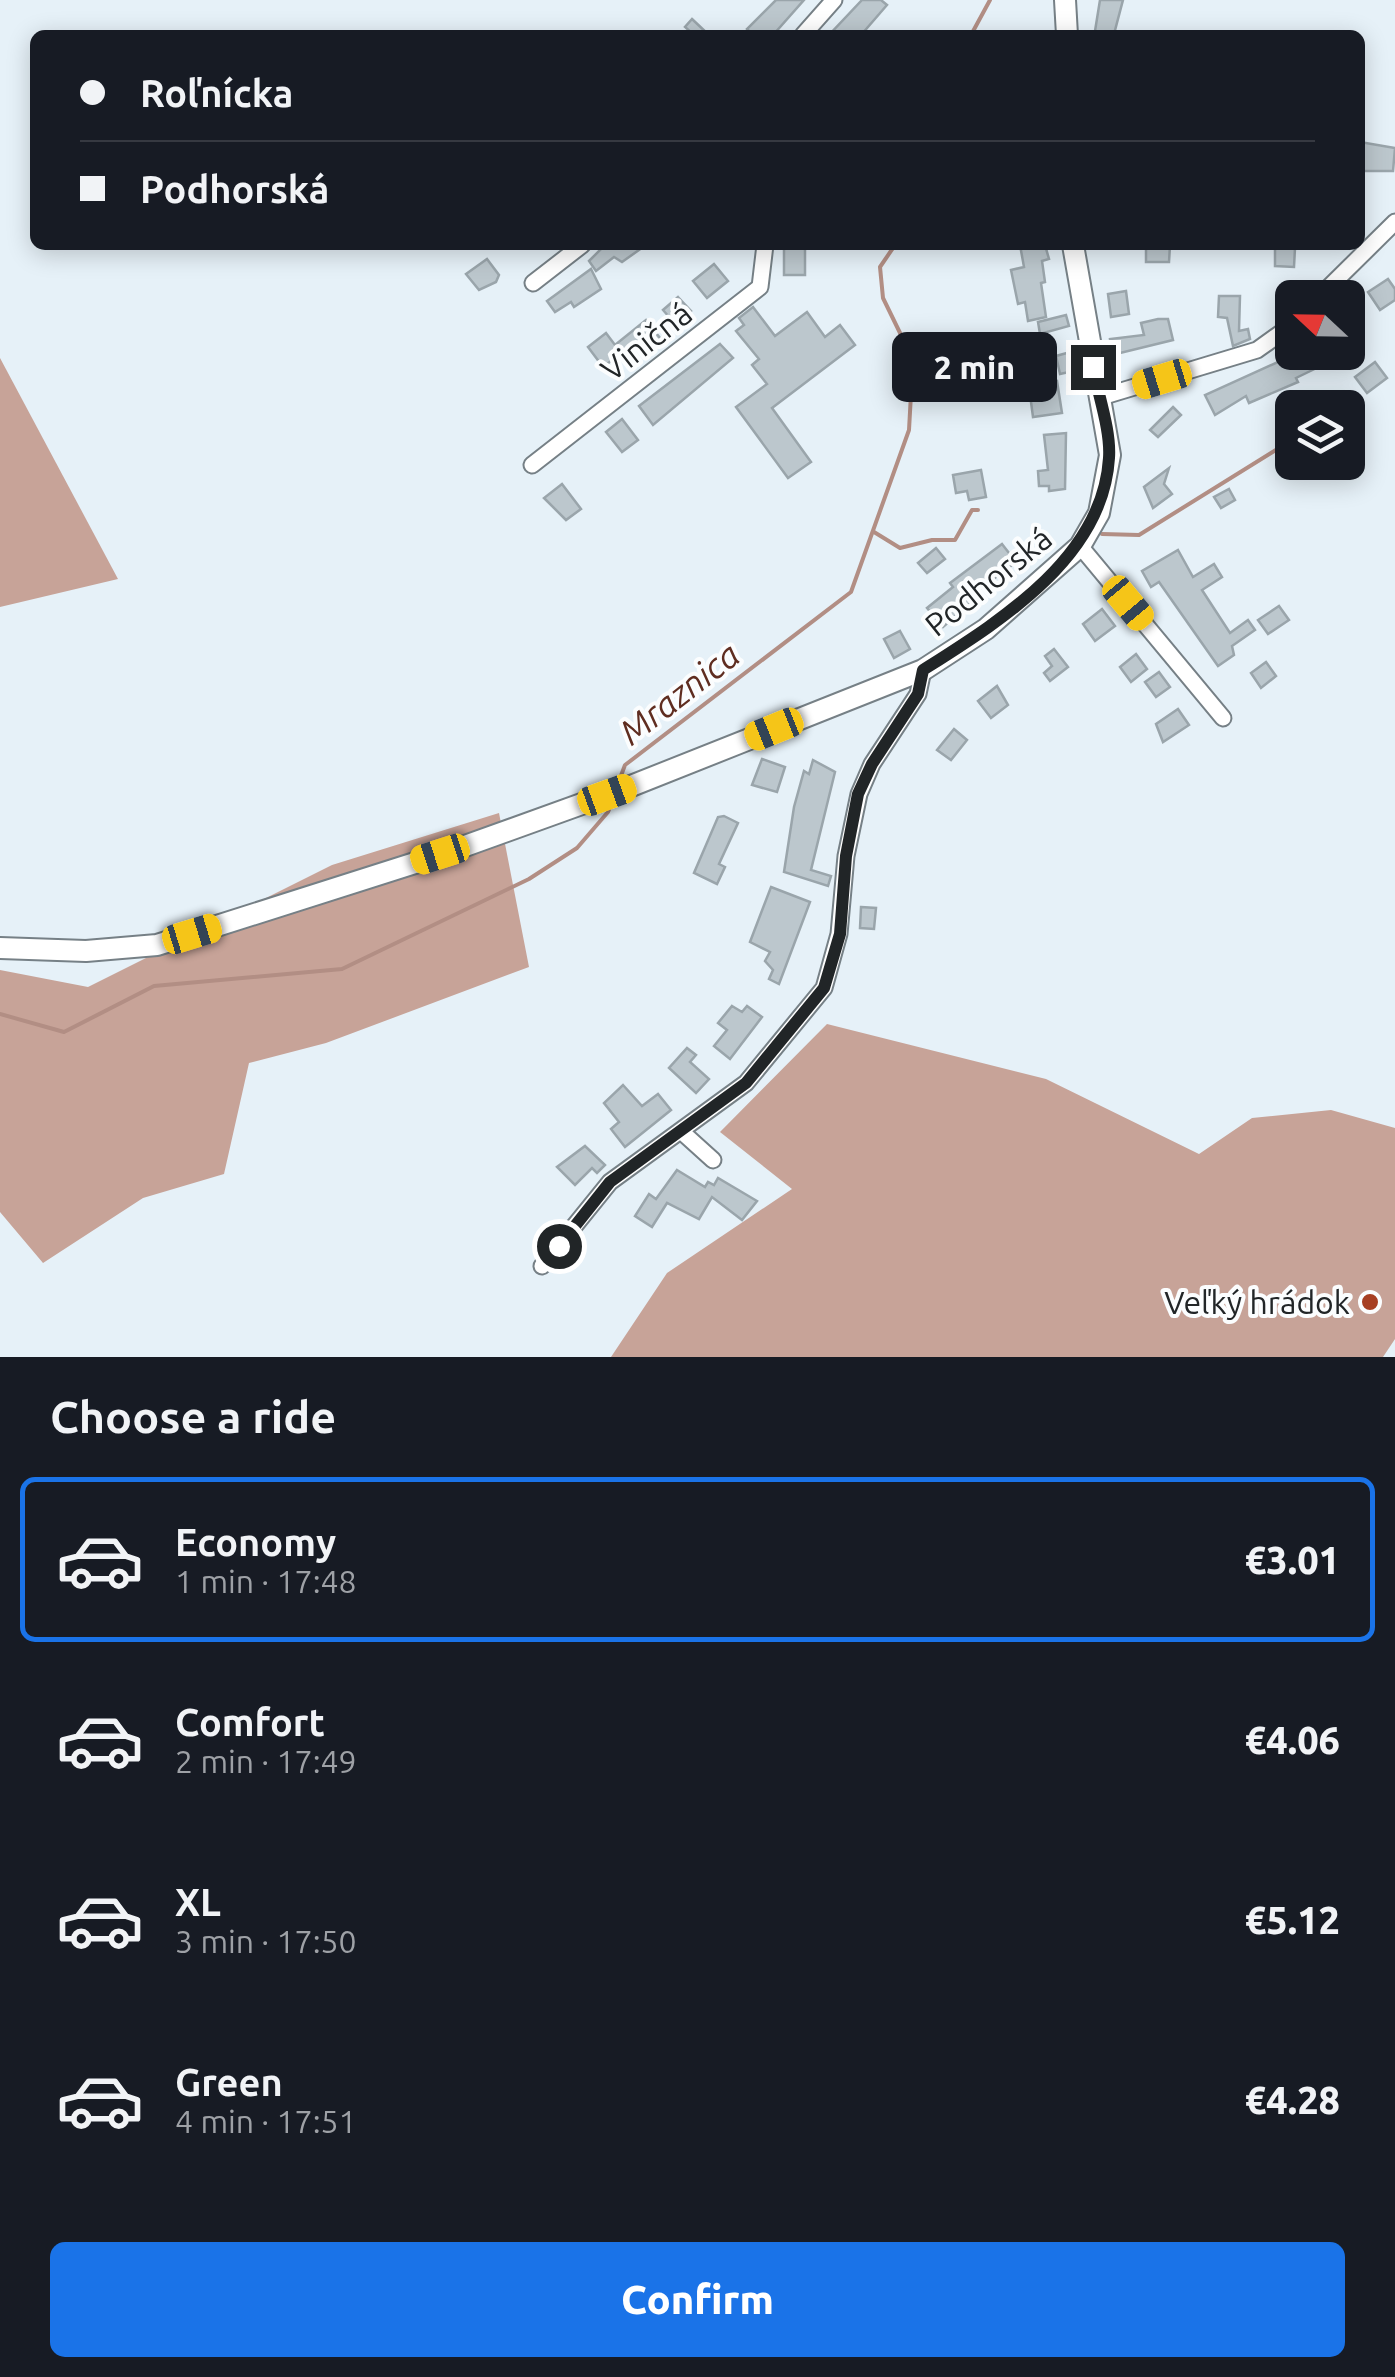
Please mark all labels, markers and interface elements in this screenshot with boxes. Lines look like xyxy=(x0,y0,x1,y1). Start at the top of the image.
text: Roľnícka xyxy=(140,72,293,114)
text: Podhorská xyxy=(140,168,329,210)
north arrow xyxy=(1275,280,1365,370)
map controls xyxy=(1275,280,1365,480)
street label: Viničná xyxy=(594,295,698,387)
callout: 2 min xyxy=(893,332,1058,402)
route end xyxy=(1071,345,1116,390)
text: 2 min xyxy=(934,349,1015,385)
car xyxy=(1129,356,1195,402)
button: layers xyxy=(1275,390,1365,480)
street label: Podhorská xyxy=(918,519,1058,643)
car xyxy=(1097,570,1159,636)
water label: Mraznica xyxy=(611,634,747,752)
car xyxy=(741,704,807,754)
car xyxy=(574,771,640,819)
car xyxy=(407,830,473,878)
car xyxy=(159,911,225,957)
route start xyxy=(537,1224,582,1269)
place label: Veľký hrádok xyxy=(1164,1284,1350,1320)
marker: Veľký hrádok xyxy=(1359,1291,1381,1313)
text: Choose a ride xyxy=(50,1391,336,1442)
icon: car xyxy=(55,1515,145,1605)
text: Economy xyxy=(175,1521,336,1563)
text: €3.01 xyxy=(1245,1539,1340,1581)
text: 1 min · 17:48 xyxy=(175,1563,357,1599)
icon: car xyxy=(55,1695,145,1785)
text: Comfort xyxy=(175,1701,325,1743)
text: €4.06 xyxy=(1245,1719,1340,1761)
text: 2 min · 17:49 xyxy=(175,1743,357,1779)
icon: car xyxy=(55,1875,145,1965)
text: XL xyxy=(175,1881,221,1923)
text: €5.12 xyxy=(1245,1899,1340,1941)
text: 3 min · 17:50 xyxy=(175,1923,357,1959)
icon: car xyxy=(55,2055,145,2145)
text: Green xyxy=(175,2061,283,2103)
text: €4.28 xyxy=(1245,2079,1340,2121)
text: 4 min · 17:51 xyxy=(175,2103,357,2139)
button: Confirm xyxy=(50,2242,1345,2357)

